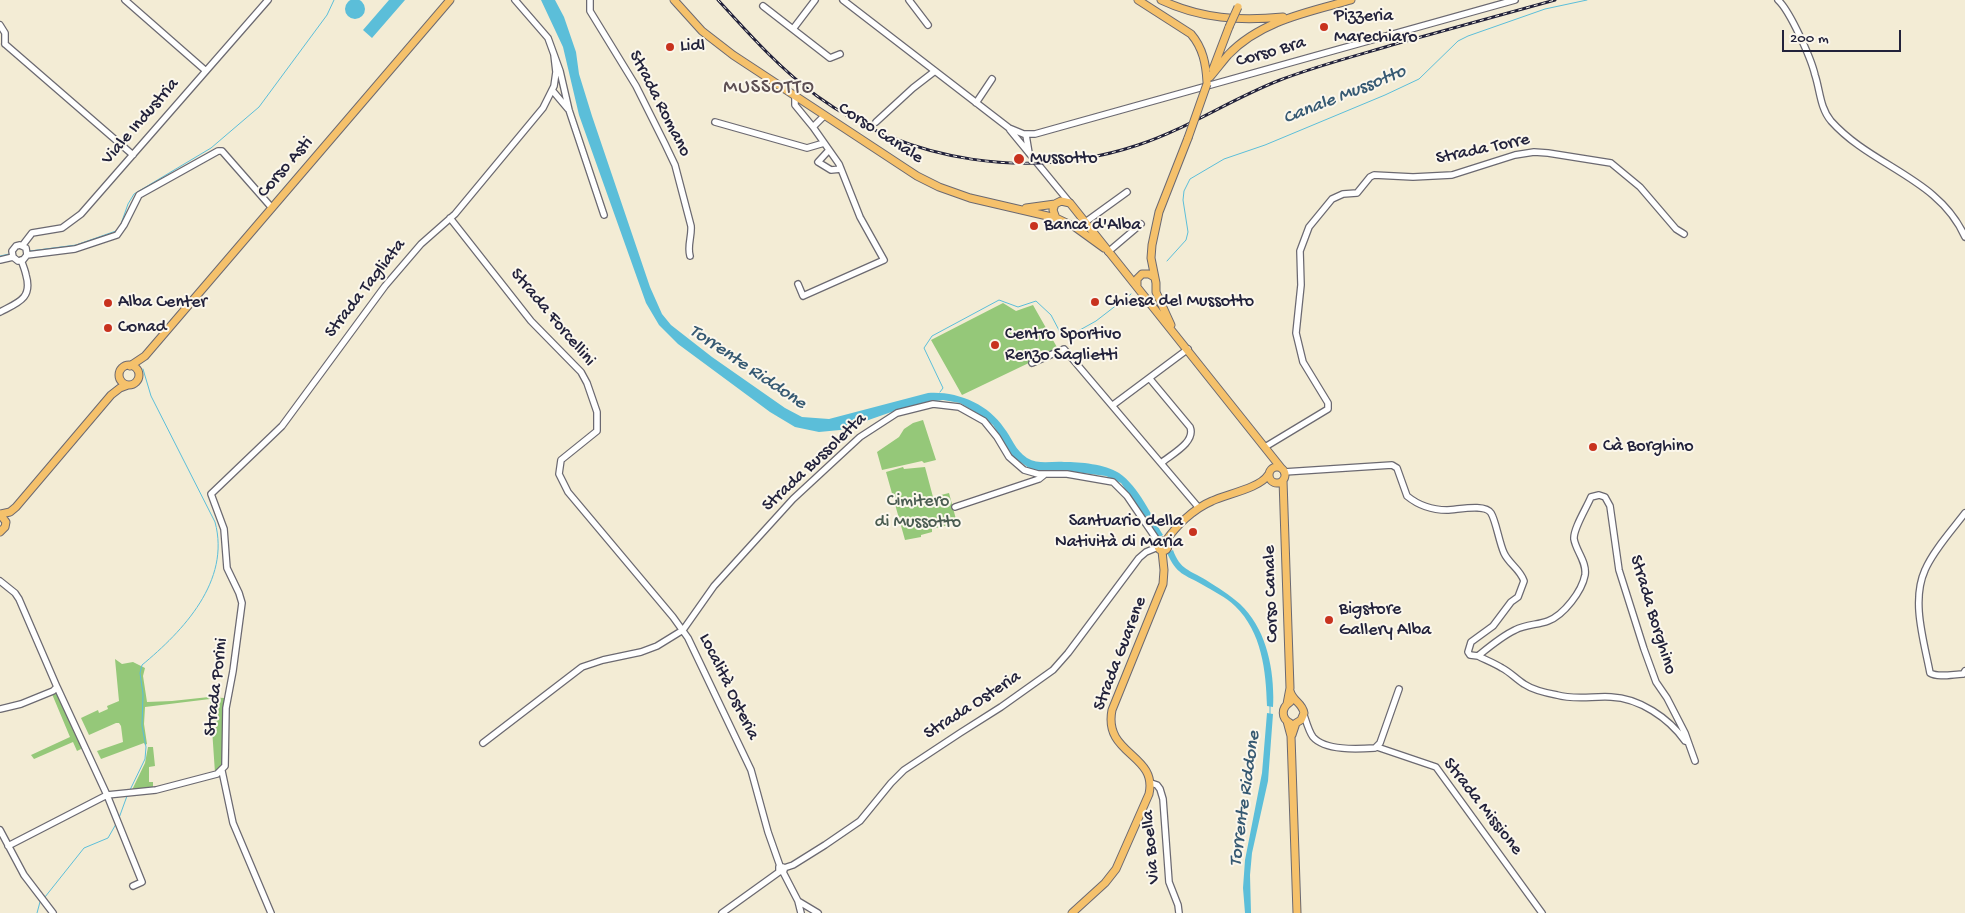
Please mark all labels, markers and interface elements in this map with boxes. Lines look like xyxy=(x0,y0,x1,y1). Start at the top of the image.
place label: Pizzeria Marechiaro xyxy=(1334,6,1418,48)
scale bar xyxy=(1785,20,1904,52)
marker: Pizzeria Marechiaro xyxy=(1318,21,1330,33)
text: 200 m xyxy=(1790,30,1829,48)
street label: Corso Bra xyxy=(1234,33,1308,73)
place label: Lidl xyxy=(680,36,705,58)
marker: Lidl xyxy=(664,41,676,53)
street label: Strada Romano xyxy=(623,47,695,161)
water label: Canale Mussotto xyxy=(1280,61,1410,131)
street label: Viale Industria xyxy=(98,74,184,170)
district label: MUSSOTTO xyxy=(722,77,816,101)
street label: Corso Canale xyxy=(833,98,927,170)
street label: Strada Torre xyxy=(1434,130,1532,170)
street label: Corso Asti xyxy=(254,133,318,203)
place label: Mussotto xyxy=(1030,148,1098,170)
marker: Mussotto xyxy=(1012,152,1026,166)
place label: Banca d'Alba xyxy=(1044,215,1141,237)
marker: Banca d'Alba xyxy=(1028,220,1040,232)
street label: Strada Tagliata xyxy=(321,235,411,343)
street label: Strada Forcellini xyxy=(505,265,599,371)
place label: Chiesa del Mussotto xyxy=(1105,291,1254,313)
place label: Alba Center xyxy=(118,292,207,314)
marker: Chiesa del Mussotto xyxy=(1089,296,1101,308)
marker: Alba Center xyxy=(102,297,114,309)
place label: Conad xyxy=(118,317,166,339)
water label: Torrente Riddone xyxy=(684,320,810,416)
marker: Conad xyxy=(102,322,114,334)
place label: Centro Sportivo Renzo Saglietti xyxy=(1005,324,1121,366)
marker: Centro Sportivo Renzo Saglietti xyxy=(989,339,1001,351)
street label: Strada Bussoletta xyxy=(758,409,872,517)
place label: Cà Borghino xyxy=(1603,436,1694,458)
marker: Cà Borghino xyxy=(1587,441,1599,453)
park label: Cimitero di Mussotto xyxy=(875,491,961,534)
place label: Santuario della Natività di Maria xyxy=(1055,511,1183,554)
marker: Santuario della Natività di Maria xyxy=(1187,526,1199,538)
street label: Corso Canale xyxy=(1260,545,1284,643)
street label: Strada Borghino xyxy=(1624,553,1680,677)
street label: Strada Guarene xyxy=(1089,594,1153,714)
place label: Bigstore Gallery Alba xyxy=(1339,599,1431,642)
marker: Bigstore Gallery Alba xyxy=(1323,614,1335,626)
street label: Località Osteria xyxy=(693,630,763,744)
street label: Strada Porini xyxy=(200,637,234,737)
street label: Strada Osteria xyxy=(920,667,1026,745)
water label: Torrente Riddone xyxy=(1225,730,1267,868)
street label: Strada Missione xyxy=(1437,754,1527,860)
street label: Via Boella xyxy=(1138,809,1166,885)

